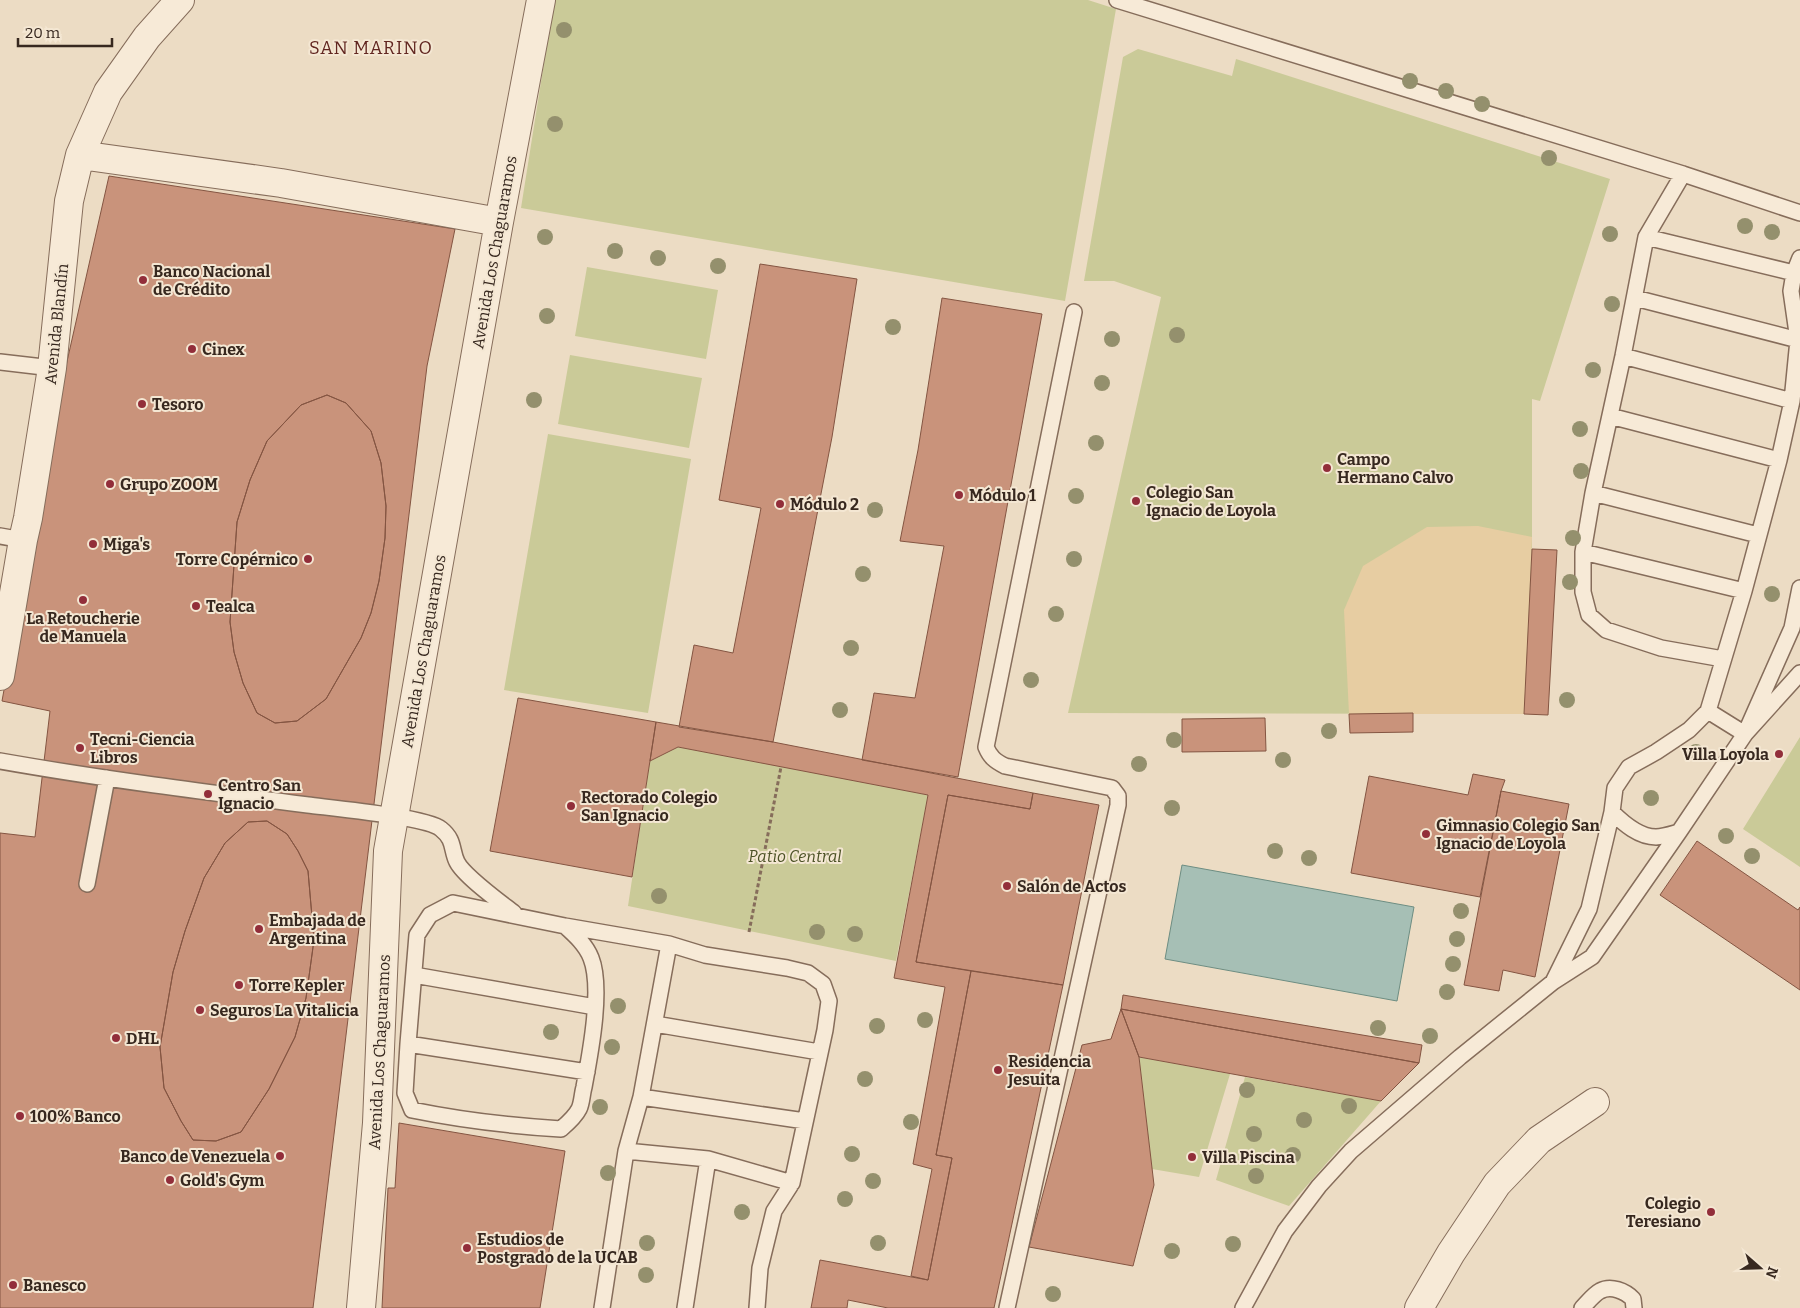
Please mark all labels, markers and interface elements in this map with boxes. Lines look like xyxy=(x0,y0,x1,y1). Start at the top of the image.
scale bar xyxy=(18,15,111,47)
text: 20 m xyxy=(25,24,61,42)
district label: SAN MARINO xyxy=(309,37,433,59)
street label: Avenida Los Chaguaramos xyxy=(468,154,521,350)
place label: Banco Nacional de Crédito xyxy=(153,262,270,299)
street label: Avenida Blandín xyxy=(41,263,72,385)
marker: Banco Nacional de Crédito xyxy=(137,274,149,286)
place label: Cinex xyxy=(202,340,245,359)
marker: Cinex xyxy=(186,343,198,355)
place label: Tesoro xyxy=(152,395,204,414)
marker: Tesoro xyxy=(136,398,148,410)
place label: Campo Hermano Calvo xyxy=(1337,450,1454,487)
marker: Campo Hermano Calvo xyxy=(1321,462,1333,474)
place label: Grupo ZOOM xyxy=(120,475,218,494)
marker: Grupo ZOOM xyxy=(104,478,116,490)
place label: Colegio San Ignacio de Loyola xyxy=(1146,483,1276,520)
place label: Módulo 1 xyxy=(969,486,1036,505)
marker: Módulo 1 xyxy=(953,489,965,501)
place label: Módulo 2 xyxy=(790,495,859,514)
marker: Colegio San Ignacio de Loyola xyxy=(1130,495,1142,507)
marker: Módulo 2 xyxy=(774,498,786,510)
place label: Miga's xyxy=(103,535,150,554)
marker: Miga's xyxy=(87,538,99,550)
place label: Torre Copérnico xyxy=(176,550,298,569)
marker: Torre Copérnico xyxy=(302,553,314,565)
street label: Avenida Los Chaguaramos xyxy=(397,553,450,749)
marker: La Retoucherie de Manuela xyxy=(77,594,89,606)
place label: Tealca xyxy=(206,597,255,616)
marker: Tealca xyxy=(190,600,202,612)
place label: La Retoucherie de Manuela xyxy=(26,609,140,646)
place label: Tecni-Ciencia Libros xyxy=(90,730,194,767)
marker: Tecni-Ciencia Libros xyxy=(74,742,86,754)
place label: Villa Loyola xyxy=(1682,745,1769,764)
marker: Villa Loyola xyxy=(1773,748,1785,760)
place label: Centro San Ignacio xyxy=(218,776,302,813)
marker: Centro San Ignacio xyxy=(202,788,214,800)
place label: Rectorado Colegio San Ignacio xyxy=(581,788,717,825)
marker: Rectorado Colegio San Ignacio xyxy=(565,800,577,812)
place label: Gimnasio Colegio San Ignacio de Loyola xyxy=(1436,816,1601,853)
marker: Gimnasio Colegio San Ignacio de Loyola xyxy=(1420,828,1432,840)
park label: Patio Central xyxy=(748,847,842,866)
place label: Salón de Actos xyxy=(1017,877,1127,896)
marker: Salón de Actos xyxy=(1001,880,1013,892)
place label: Embajada de Argentina xyxy=(269,911,366,948)
marker: Embajada de Argentina xyxy=(253,923,265,935)
street label: Avenida Los Chaguaramos xyxy=(365,954,394,1150)
place label: Torre Kepler xyxy=(249,976,345,995)
marker: Torre Kepler xyxy=(233,979,245,991)
place label: Seguros La Vitalicia xyxy=(210,1001,359,1020)
marker: Seguros La Vitalicia xyxy=(194,1004,206,1016)
place label: DHL xyxy=(126,1029,159,1048)
marker: DHL xyxy=(110,1032,122,1044)
place label: Residencia Jesuita xyxy=(1007,1052,1091,1089)
marker: Residencia Jesuita xyxy=(992,1064,1004,1076)
place label: 100% Banco xyxy=(30,1107,121,1126)
marker: 100% Banco xyxy=(14,1110,26,1122)
place label: Banco de Venezuela xyxy=(120,1147,270,1166)
place label: Villa Piscina xyxy=(1202,1148,1295,1167)
marker: Banco de Venezuela xyxy=(274,1150,286,1162)
marker: Villa Piscina xyxy=(1186,1151,1198,1163)
place label: Gold's Gym xyxy=(180,1171,265,1190)
marker: Gold's Gym xyxy=(164,1174,176,1186)
place label: Colegio Teresiano xyxy=(1626,1194,1701,1231)
marker: Colegio Teresiano xyxy=(1705,1206,1717,1218)
place label: Estudios de Postgrado de la UCAB xyxy=(477,1230,638,1267)
marker: Estudios de Postgrado de la UCAB xyxy=(461,1242,473,1254)
north arrow xyxy=(1735,1243,1785,1293)
text: N xyxy=(1762,1264,1782,1280)
place label: Banesco xyxy=(23,1276,86,1295)
marker: Banesco xyxy=(7,1279,19,1291)

